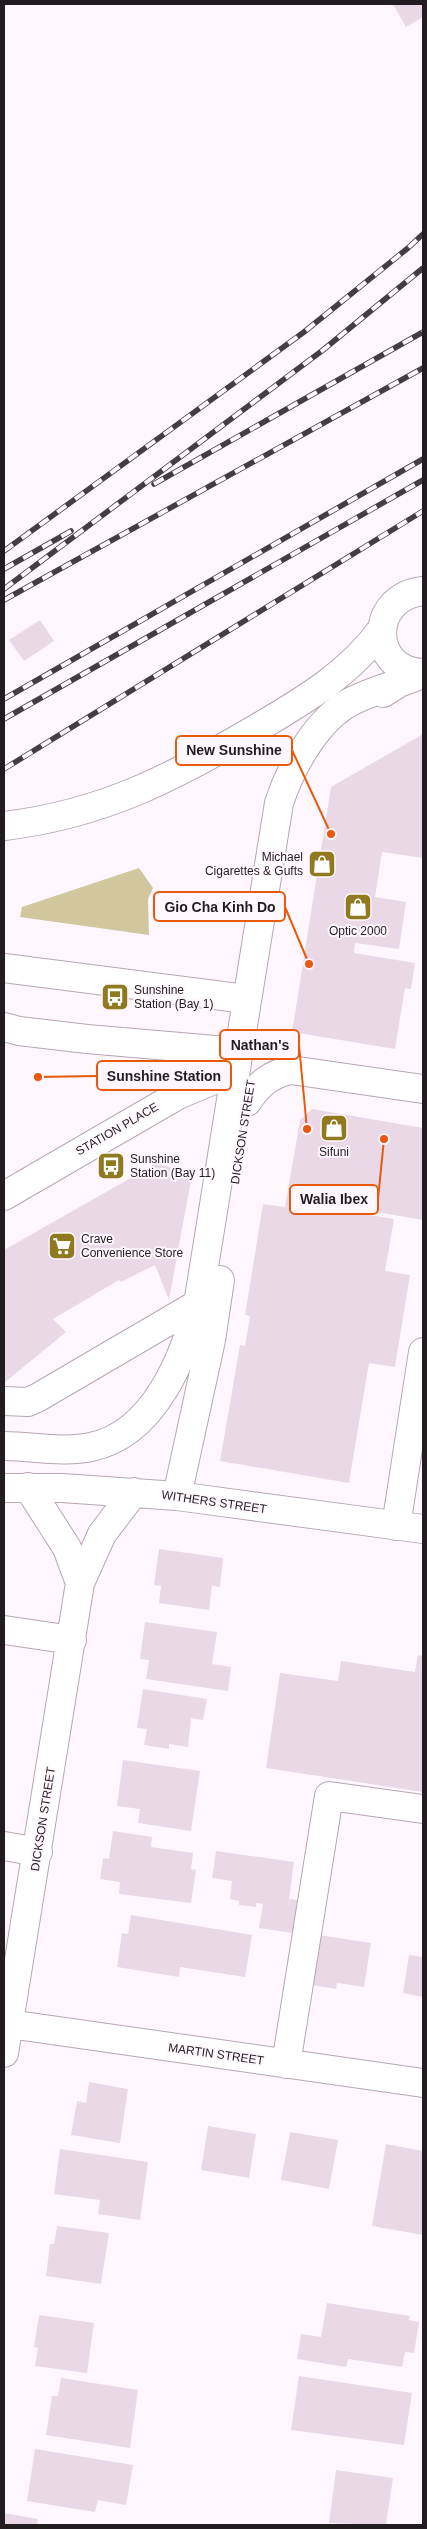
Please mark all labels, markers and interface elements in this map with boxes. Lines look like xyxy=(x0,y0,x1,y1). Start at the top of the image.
callout: New Sunshine xyxy=(176,736,292,765)
text: New Sunshine xyxy=(186,742,282,758)
shop icon: Michael Cigarettes & Gufts xyxy=(307,849,337,879)
place label: Michael Cigarettes & Gufts xyxy=(205,850,303,878)
callout: Gio Cha Kinh Do xyxy=(154,892,285,921)
shop icon: Optic 2000 xyxy=(343,892,373,922)
text: Gio Cha Kinh Do xyxy=(164,899,276,915)
place label: Optic 2000 xyxy=(329,924,387,938)
bus stop icon: Sunshine Station (Bay 1) xyxy=(100,982,130,1012)
place label: Sunshine Station (Bay 1) xyxy=(134,983,213,1011)
callout: Nathan's xyxy=(220,1030,299,1059)
text: Nathan's xyxy=(231,1037,289,1053)
callout: Sunshine Station xyxy=(97,1061,231,1090)
text: Sunshine Station xyxy=(107,1068,221,1084)
street label: DICKSON STREET xyxy=(228,1078,258,1185)
street label: STATION PLACE xyxy=(73,1100,161,1158)
shop icon: Sifuni xyxy=(319,1113,349,1143)
place label: Sifuni xyxy=(319,1145,349,1159)
bus stop icon: Sunshine Station (Bay 11) xyxy=(96,1151,126,1181)
place label: Sunshine Station (Bay 11) xyxy=(130,1152,215,1180)
callout: Walia Ibex xyxy=(290,1185,378,1214)
text: Walia Ibex xyxy=(300,1191,368,1207)
supermarket icon: Crave Convenience Store xyxy=(47,1231,77,1261)
place label: Crave Convenience Store xyxy=(81,1232,183,1260)
street label: WITHERS STREET xyxy=(161,1488,268,1516)
street label: DICKSON STREET xyxy=(28,1765,58,1872)
street label: MARTIN STREET xyxy=(167,2040,265,2068)

